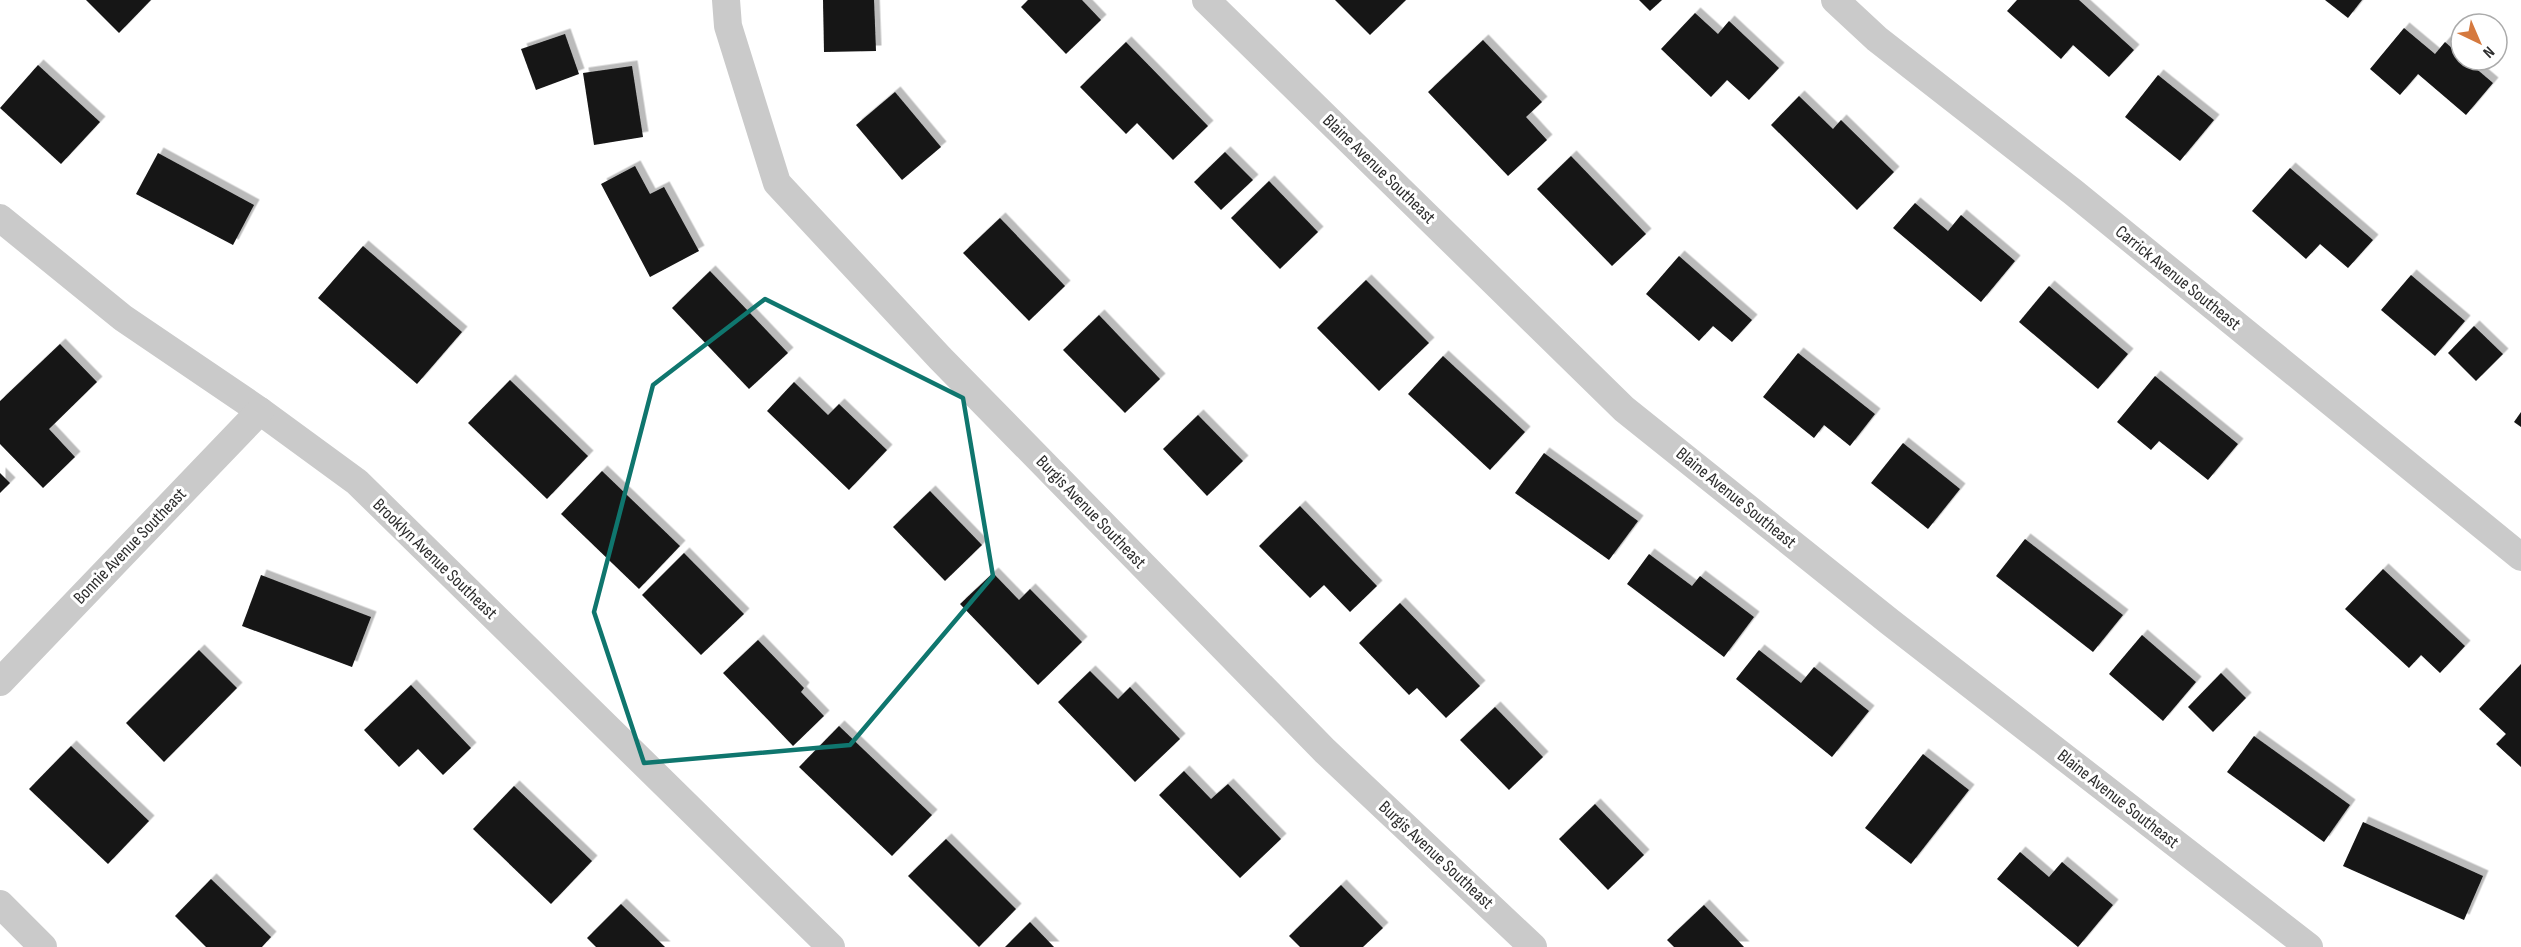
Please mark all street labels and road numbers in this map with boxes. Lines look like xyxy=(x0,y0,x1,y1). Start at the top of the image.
street label: Blaine Avenue Southeast xyxy=(1318,110,1440,228)
street label: Carrick Avenue Southeast xyxy=(2111,221,2245,335)
street label: Blaine Avenue Southeast xyxy=(1672,443,1801,553)
street label: Burgis Avenue Southeast xyxy=(1032,451,1151,573)
street label: Bonnie Avenue Southeast xyxy=(69,483,191,608)
street label: Brooklyn Avenue Southeast xyxy=(369,494,502,624)
street label: Blaine Avenue Southeast xyxy=(2053,745,2183,853)
street label: Burgis Avenue Southeast xyxy=(1374,797,1498,914)

